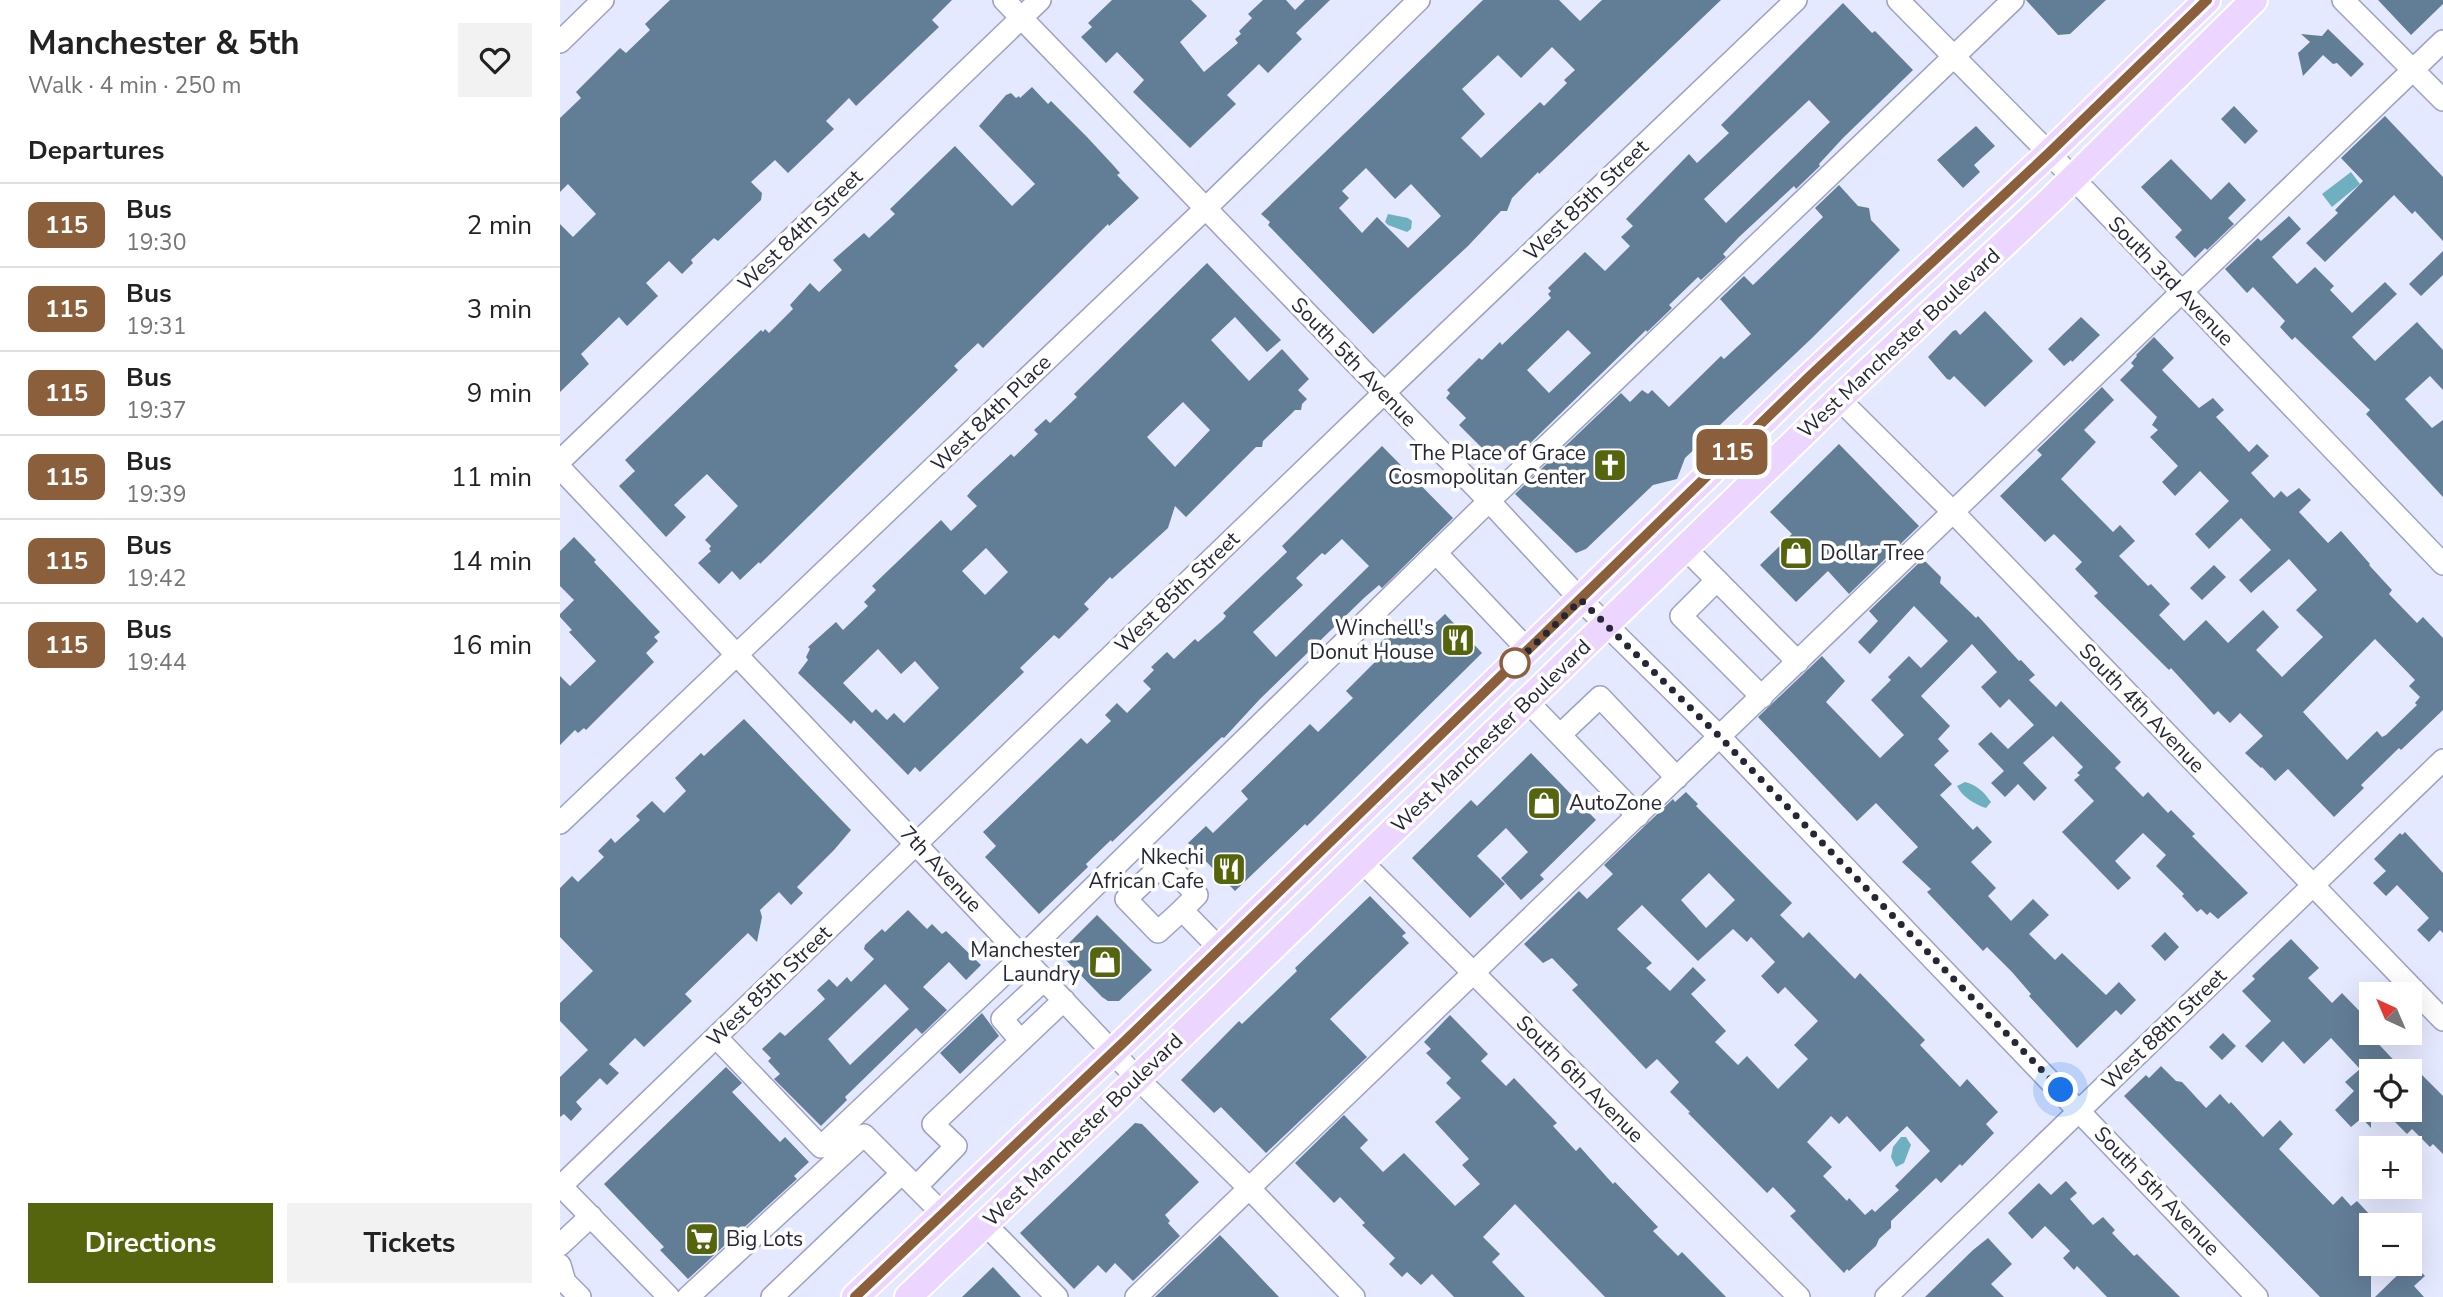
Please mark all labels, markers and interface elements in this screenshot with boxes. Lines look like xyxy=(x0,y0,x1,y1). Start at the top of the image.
text: Manchester & 5th xyxy=(28,21,300,66)
button: heart xyxy=(458,23,532,97)
text: Walk · 4 min · 250 m xyxy=(28,70,241,101)
text: Departures xyxy=(28,133,164,168)
street label: West 85th Street xyxy=(1518,133,1655,267)
street label: West 84th Street xyxy=(732,163,869,297)
text: Bus xyxy=(126,192,172,227)
text: 2 min xyxy=(467,208,532,243)
text: 115 xyxy=(45,209,88,241)
street label: South 3rd Avenue xyxy=(2102,210,2240,352)
text: 19:30 xyxy=(126,227,186,258)
street label: West Manchester Boulevard xyxy=(1792,242,2006,444)
text: Bus xyxy=(126,276,172,311)
street label: South 5th Avenue xyxy=(1285,291,1423,433)
text: 3 min xyxy=(467,292,532,327)
text: 115 xyxy=(45,293,88,325)
text: 19:31 xyxy=(126,311,186,342)
street label: West 84th Place xyxy=(925,348,1057,478)
text: Bus xyxy=(126,360,172,395)
text: 9 min xyxy=(467,376,532,411)
text: 115 xyxy=(45,377,88,409)
text: 19:37 xyxy=(126,395,186,426)
line badge: 115 xyxy=(1692,429,1772,475)
text: 115 xyxy=(1710,436,1754,468)
place label: The Place of Grace Cosmopolitan Center xyxy=(1388,439,1586,491)
text: Bus xyxy=(126,444,172,479)
church icon: The Place of Grace Cosmopolitan Center xyxy=(1591,446,1629,484)
text: 11 min xyxy=(451,460,532,495)
text: 115 xyxy=(45,461,88,493)
text: 19:39 xyxy=(126,479,186,510)
street label: West 85th Street xyxy=(1109,525,1246,659)
text: Bus xyxy=(126,528,172,563)
shop icon: Dollar Tree xyxy=(1777,534,1815,572)
place label: Dollar Tree xyxy=(1820,539,1925,567)
text: 14 min xyxy=(451,544,532,579)
text: 115 xyxy=(45,545,88,577)
text: 19:42 xyxy=(126,563,186,594)
text: Bus xyxy=(126,612,172,647)
place label: Winchell's Donut House xyxy=(1310,614,1434,666)
restaurant icon: Winchell's Donut House xyxy=(1439,621,1477,659)
text: 16 min xyxy=(451,628,532,663)
text: 115 xyxy=(45,629,88,661)
street label: West Manchester Boulevard xyxy=(1385,633,1597,839)
street label: South 4th Avenue xyxy=(2073,637,2211,779)
text: 19:44 xyxy=(126,647,186,678)
unlabelled marker xyxy=(1500,648,1530,678)
shop icon: AutoZone xyxy=(1525,784,1563,822)
place label: AutoZone xyxy=(1569,789,1662,817)
street label: 7th Avenue xyxy=(894,820,988,918)
place label: Nkechi African Cafe xyxy=(1089,843,1204,895)
restaurant icon: Nkechi African Cafe xyxy=(1210,850,1248,888)
street label: West 85th Street xyxy=(701,919,838,1053)
place label: Manchester Laundry xyxy=(970,936,1080,988)
shop icon: Manchester Laundry xyxy=(1086,943,1124,981)
street label: West 88th Street xyxy=(2096,962,2233,1096)
north arrow xyxy=(2359,982,2422,1045)
map controls xyxy=(2359,982,2422,1276)
street label: South 6th Avenue xyxy=(1510,1009,1650,1149)
street label: West Manchester Boulevard xyxy=(977,1027,1189,1233)
button: locate xyxy=(2359,1059,2422,1122)
your location xyxy=(2043,1072,2078,1107)
street label: South 5th Avenue xyxy=(2088,1120,2226,1262)
button: + xyxy=(2359,1136,2422,1199)
button: Directions xyxy=(28,1203,273,1283)
button: Tickets xyxy=(287,1203,532,1283)
button: − xyxy=(2359,1213,2422,1276)
supermarket icon: Big Lots xyxy=(683,1220,721,1258)
place label: Big Lots xyxy=(726,1225,803,1253)

